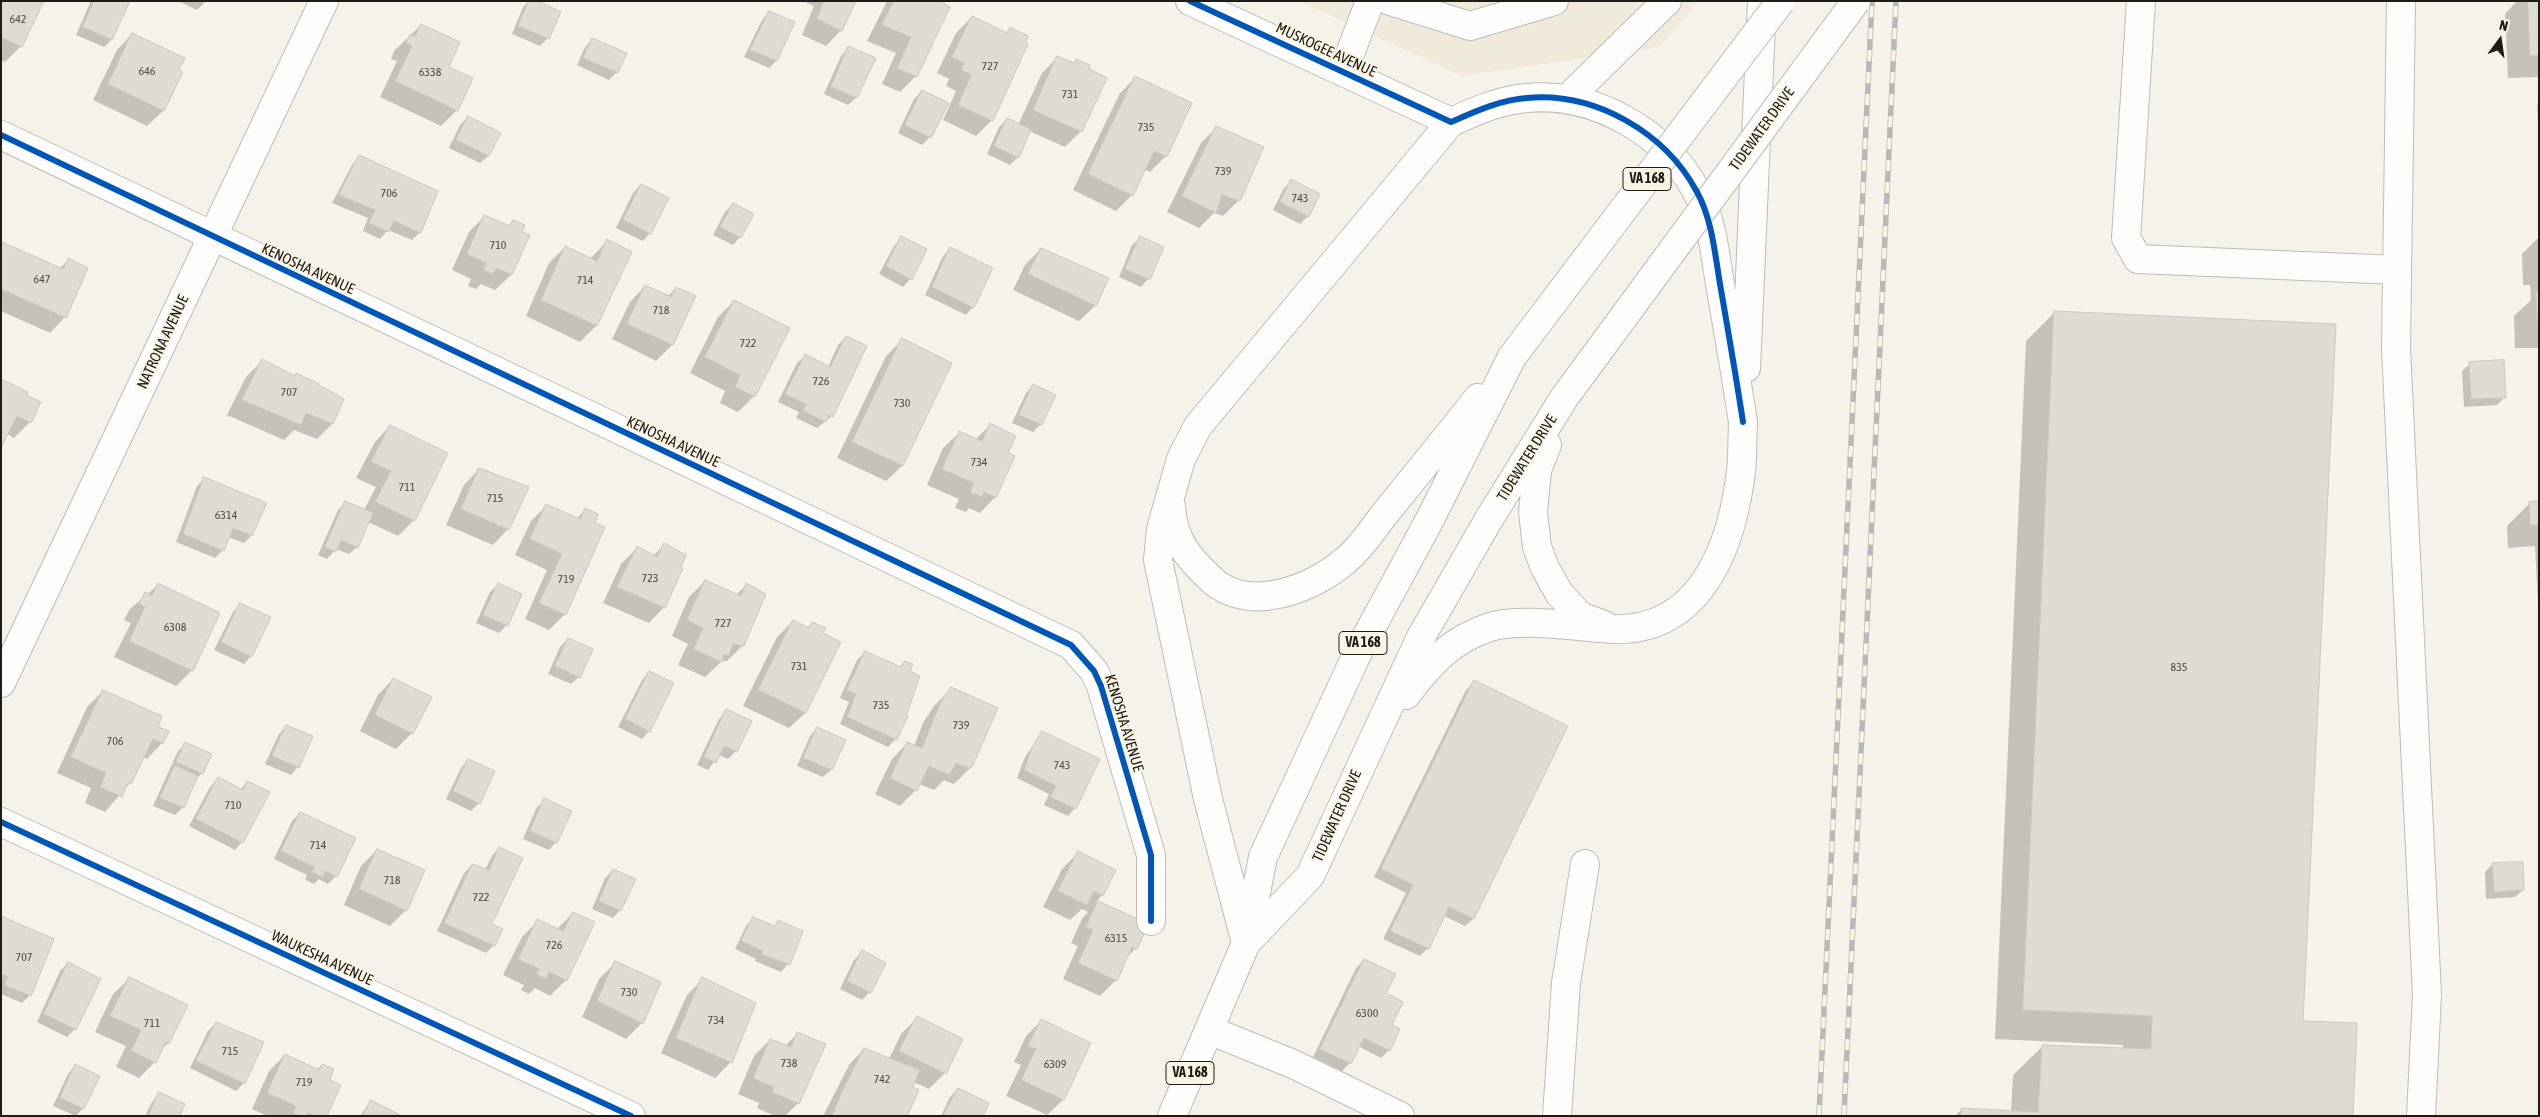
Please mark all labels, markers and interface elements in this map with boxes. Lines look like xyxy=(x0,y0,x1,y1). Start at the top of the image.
house number: 642 xyxy=(10,12,26,26)
north arrow xyxy=(2475,15,2525,65)
text: N xyxy=(2498,17,2510,34)
street label: MUSKOGEE AVENUE xyxy=(1273,19,1379,81)
house number: 727 xyxy=(982,59,998,73)
house number: 646 xyxy=(139,64,155,78)
house number: 6338 xyxy=(419,65,441,79)
street label: TIDEWATER DRIVE xyxy=(1726,84,1798,174)
house number: 731 xyxy=(1062,87,1078,101)
house number: 735 xyxy=(1138,120,1154,134)
house number: 739 xyxy=(1215,164,1231,178)
road number: VA 168 xyxy=(1623,168,1671,190)
house number: 706 xyxy=(381,186,397,200)
house number: 743 xyxy=(1292,191,1308,205)
house number: 710 xyxy=(490,238,506,252)
street label: KENOSHA AVENUE xyxy=(259,240,357,298)
house number: 647 xyxy=(34,272,50,286)
house number: 714 xyxy=(577,273,593,287)
street label: NATRONA AVENUE xyxy=(133,292,193,392)
house number: 718 xyxy=(653,303,669,317)
house number: 722 xyxy=(740,336,756,350)
house number: 726 xyxy=(813,374,829,388)
house number: 707 xyxy=(281,385,297,399)
house number: 730 xyxy=(894,396,910,410)
street label: TIDEWATER DRIVE xyxy=(1493,411,1561,505)
street label: KENOSHA AVENUE xyxy=(624,413,722,471)
house number: 734 xyxy=(971,455,987,469)
house number: 711 xyxy=(399,480,415,494)
house number: 715 xyxy=(487,491,503,505)
house number: 6314 xyxy=(215,508,237,522)
house number: 723 xyxy=(642,571,658,585)
house number: 719 xyxy=(558,572,574,586)
house number: 727 xyxy=(715,616,731,630)
house number: 6308 xyxy=(164,620,186,634)
road number: VA 168 xyxy=(1339,632,1387,654)
house number: 731 xyxy=(791,659,807,673)
house number: 835 xyxy=(2171,660,2187,674)
street label: KENOSHA AVENUE xyxy=(1101,672,1147,774)
house number: 735 xyxy=(873,698,889,712)
house number: 739 xyxy=(953,718,969,732)
house number: 706 xyxy=(107,734,123,748)
house number: 743 xyxy=(1054,758,1070,772)
street label: TIDEWATER DRIVE xyxy=(1309,767,1365,865)
house number: 710 xyxy=(225,798,241,812)
house number: 714 xyxy=(310,838,326,852)
house number: 718 xyxy=(384,873,400,887)
house number: 722 xyxy=(473,890,489,904)
street label: WAUKESHA AVENUE xyxy=(268,927,376,989)
house number: 6315 xyxy=(1105,931,1127,945)
house number: 726 xyxy=(546,938,562,952)
house number: 707 xyxy=(16,950,32,964)
house number: 730 xyxy=(621,985,637,999)
house number: 6300 xyxy=(1356,1006,1378,1020)
house number: 734 xyxy=(708,1013,724,1027)
house number: 711 xyxy=(144,1016,160,1030)
house number: 715 xyxy=(222,1044,238,1058)
house number: 738 xyxy=(781,1056,797,1070)
house number: 6309 xyxy=(1044,1057,1066,1071)
road number: VA 168 xyxy=(1166,1062,1214,1084)
house number: 742 xyxy=(874,1072,890,1086)
house number: 719 xyxy=(296,1075,312,1089)

